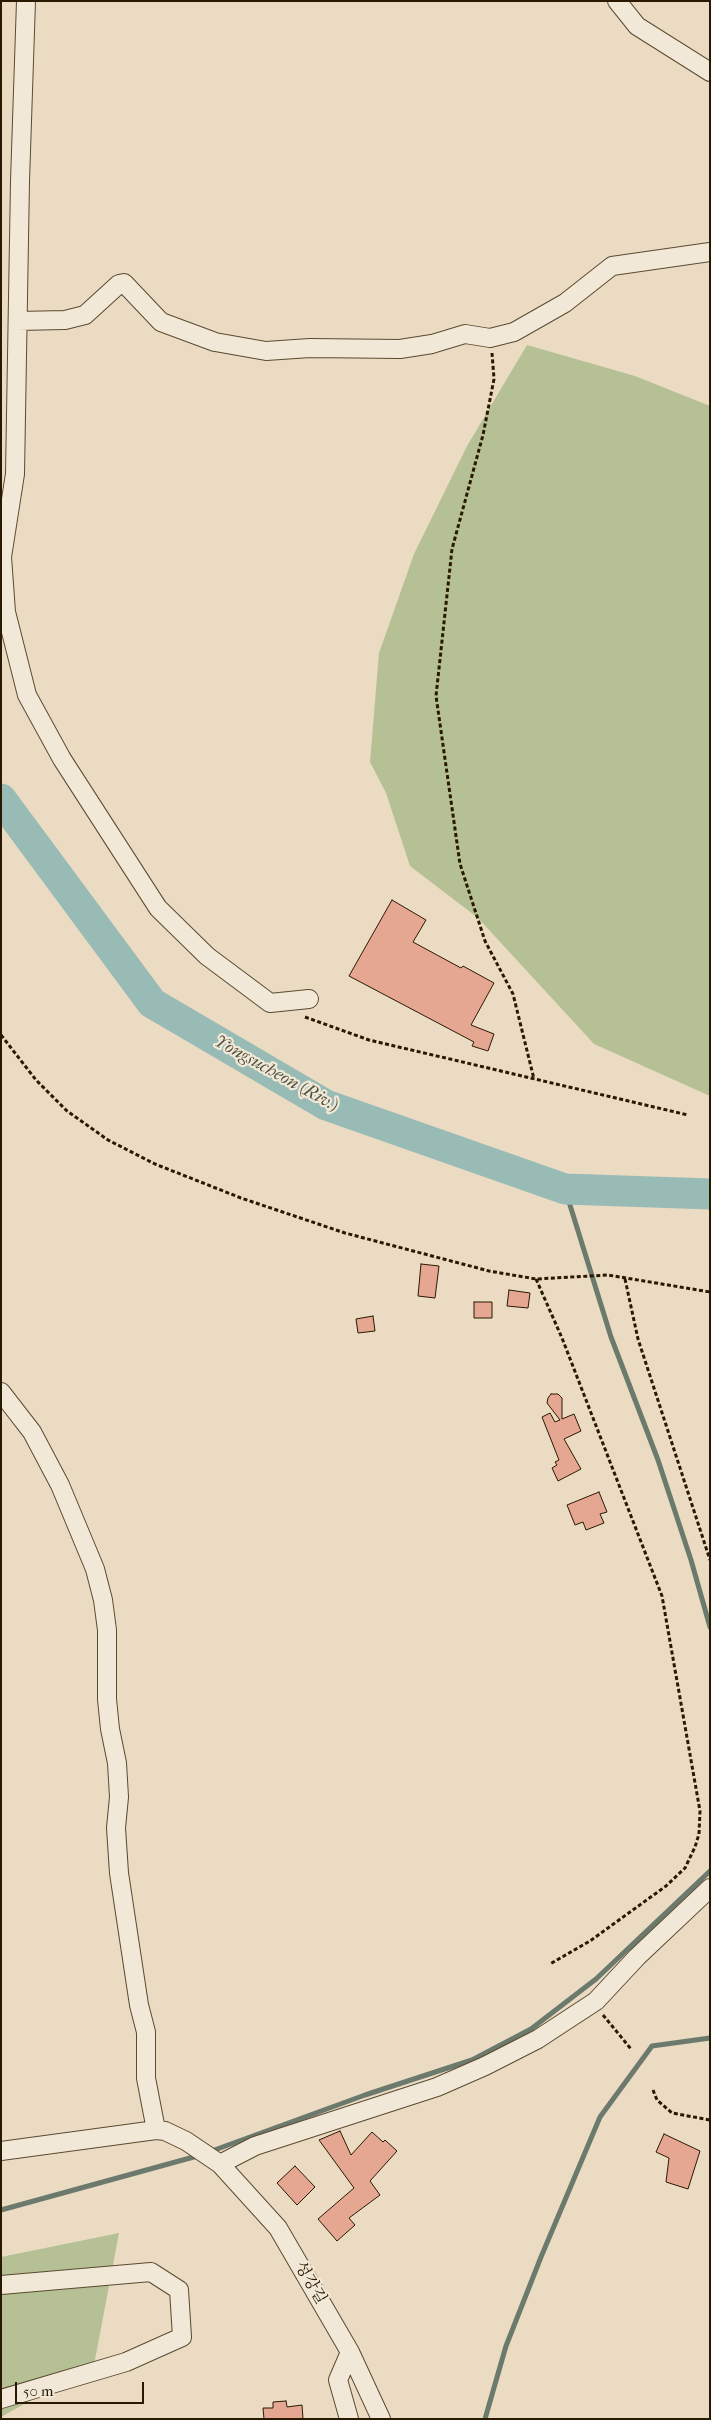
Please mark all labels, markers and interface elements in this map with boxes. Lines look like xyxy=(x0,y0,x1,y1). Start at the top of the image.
water label: Yongsucheon (Riv.) xyxy=(210,1031,342,1117)
street label: 성강길 xyxy=(290,2258,330,2308)
scale bar xyxy=(18,2372,146,2404)
text: 50 m xyxy=(23,2382,53,2400)

